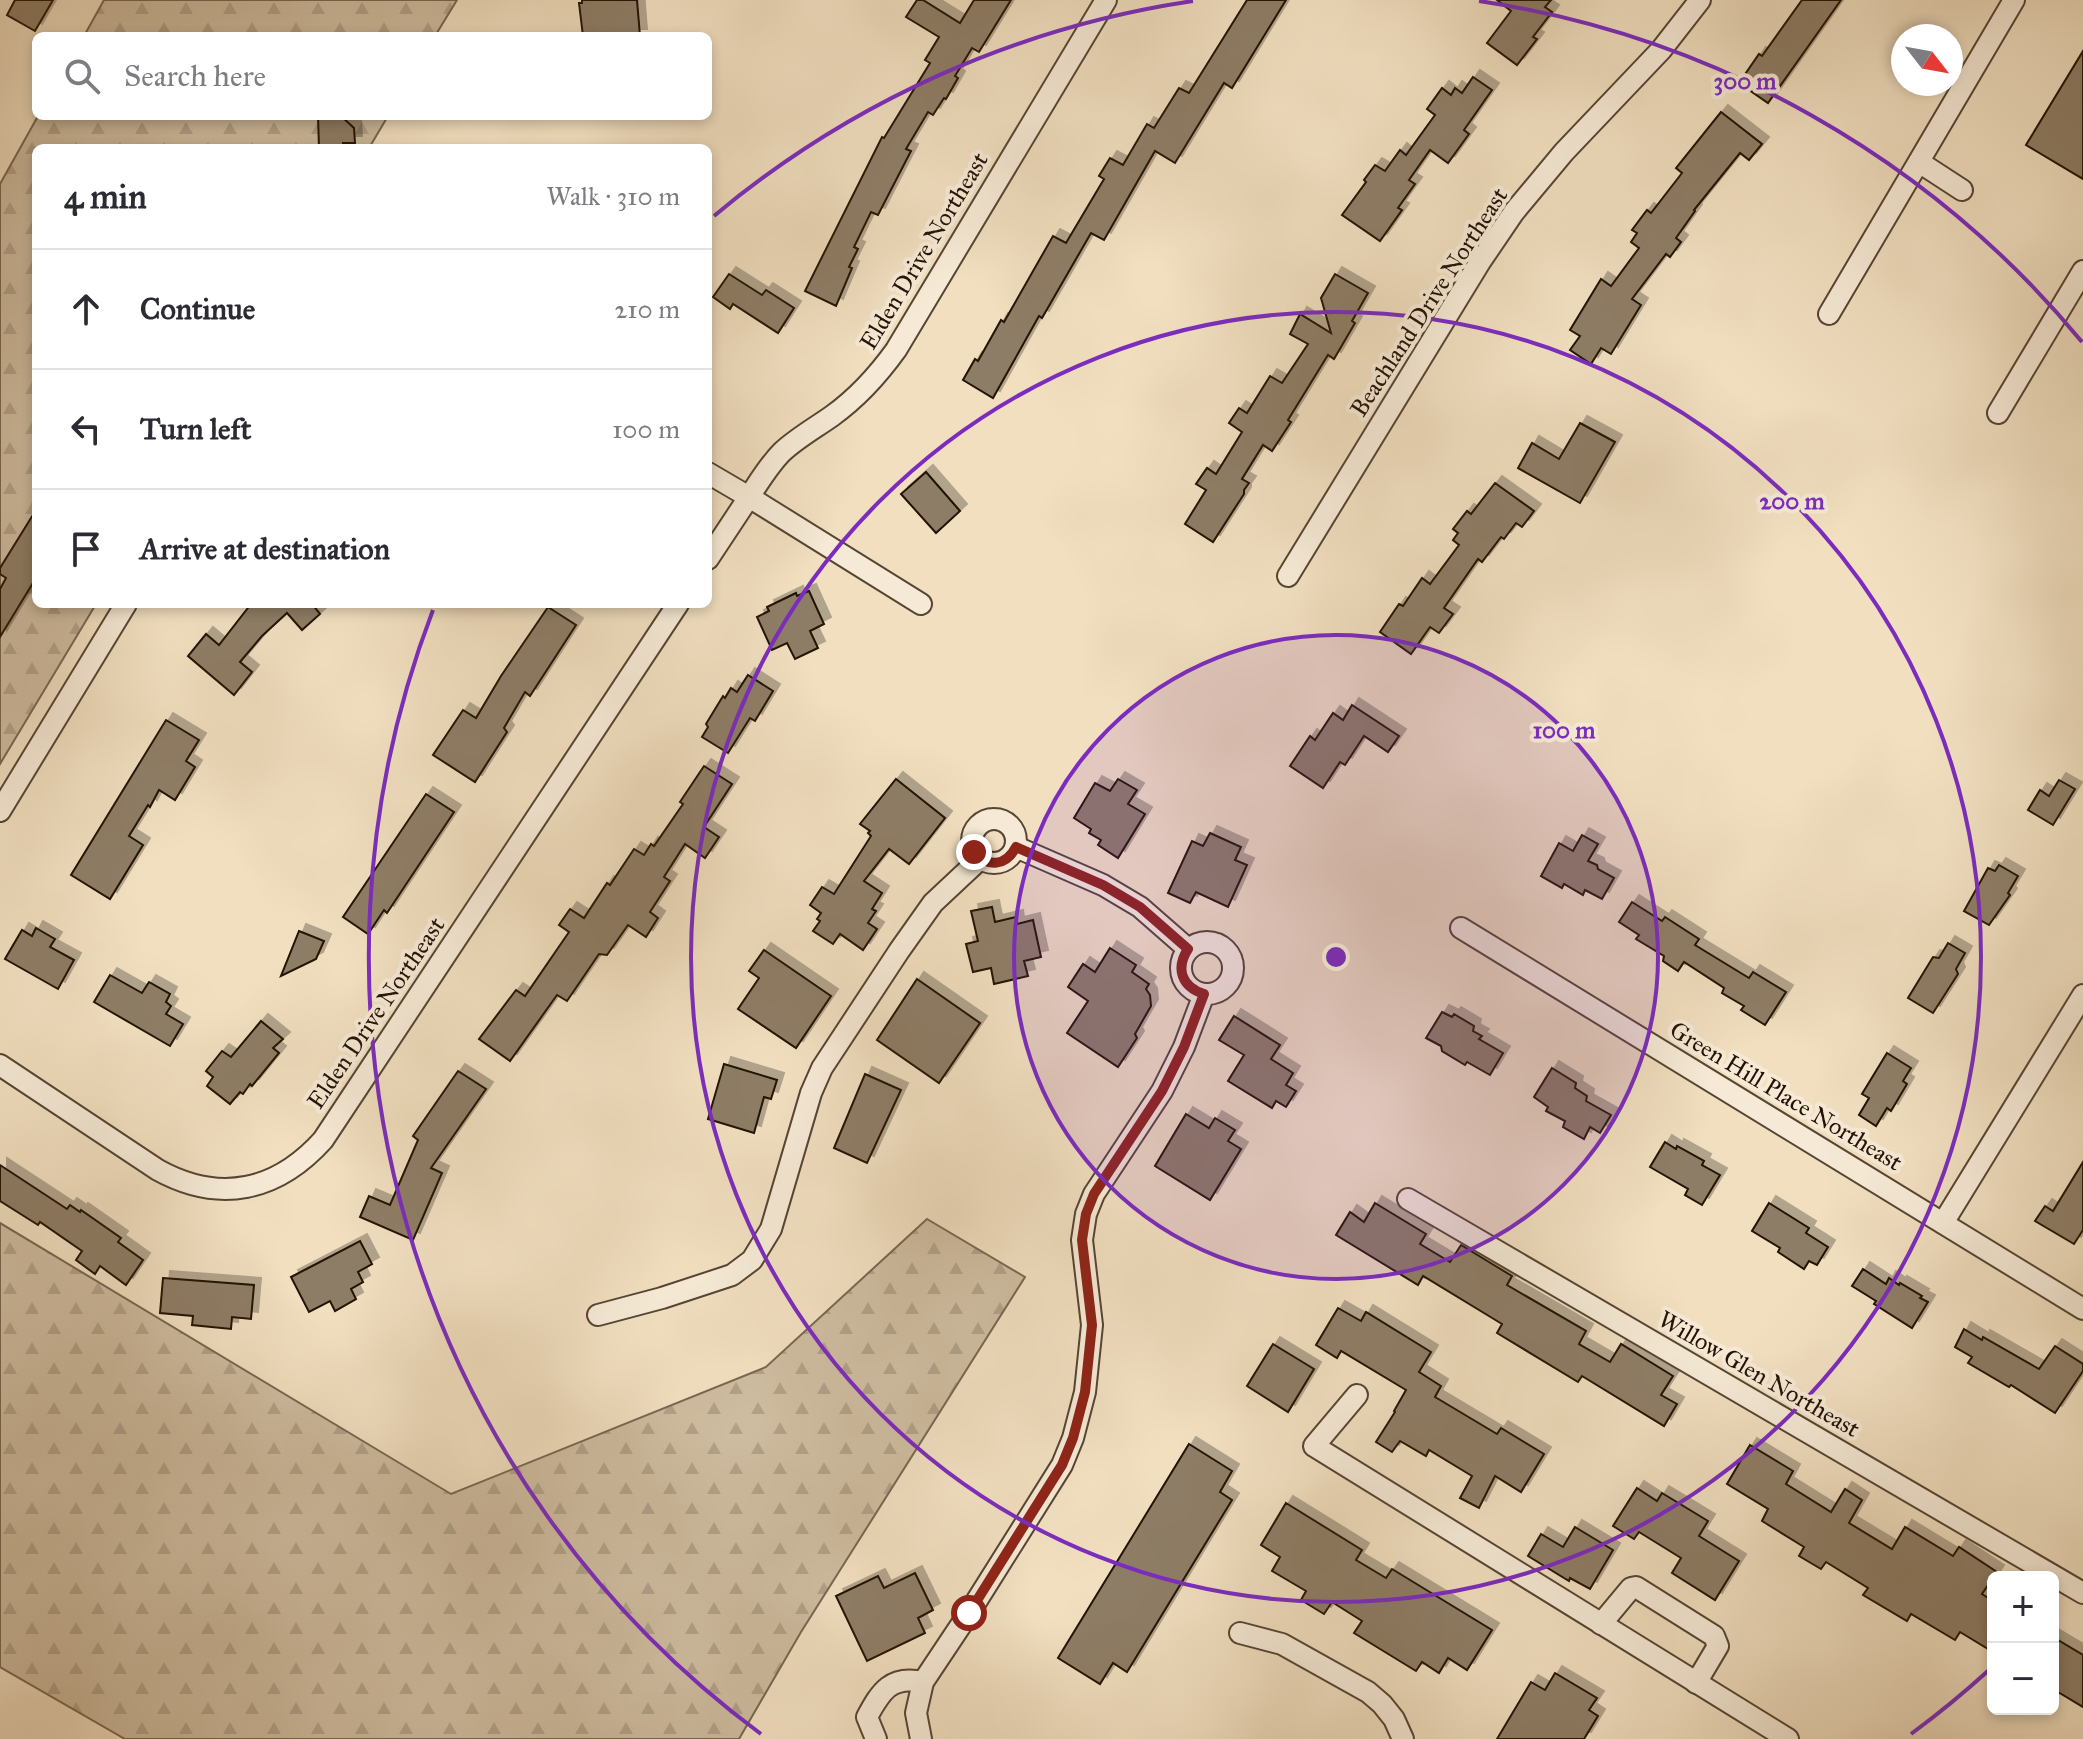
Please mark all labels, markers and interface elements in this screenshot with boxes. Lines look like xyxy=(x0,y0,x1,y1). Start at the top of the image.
north arrow xyxy=(1891,24,1963,96)
search box xyxy=(32,32,712,120)
icon: search xyxy=(60,54,104,98)
text: Search here xyxy=(124,58,266,94)
text: 300 m xyxy=(1714,66,1777,96)
street label: Elden Drive Northeast xyxy=(853,147,995,355)
text: 4 min xyxy=(64,176,147,217)
text: Walk · 310 m xyxy=(546,180,680,212)
street label: Beachland Drive Northeast xyxy=(1344,181,1515,422)
icon: ahead xyxy=(64,287,108,331)
text: Continue xyxy=(140,291,255,327)
text: 210 m xyxy=(614,293,680,325)
icon: left xyxy=(64,407,108,451)
text: Turn left xyxy=(140,411,251,447)
text: 100 m xyxy=(612,413,680,445)
text: 200 m xyxy=(1759,486,1825,516)
icon: arrive xyxy=(64,527,108,571)
text: Arrive at destination xyxy=(140,531,390,567)
text: 100 m xyxy=(1533,715,1596,745)
route end xyxy=(956,834,992,870)
street label: Elden Drive Northeast xyxy=(301,911,452,1115)
centre of rings xyxy=(1322,943,1350,971)
street label: Green Hill Place Northeast xyxy=(1664,1015,1908,1178)
street label: Willow Glen Northeast xyxy=(1653,1304,1866,1444)
map controls xyxy=(1987,1571,2059,1715)
button: + xyxy=(1987,1571,2059,1643)
route start xyxy=(951,1595,987,1631)
button: − xyxy=(1987,1643,2059,1715)

